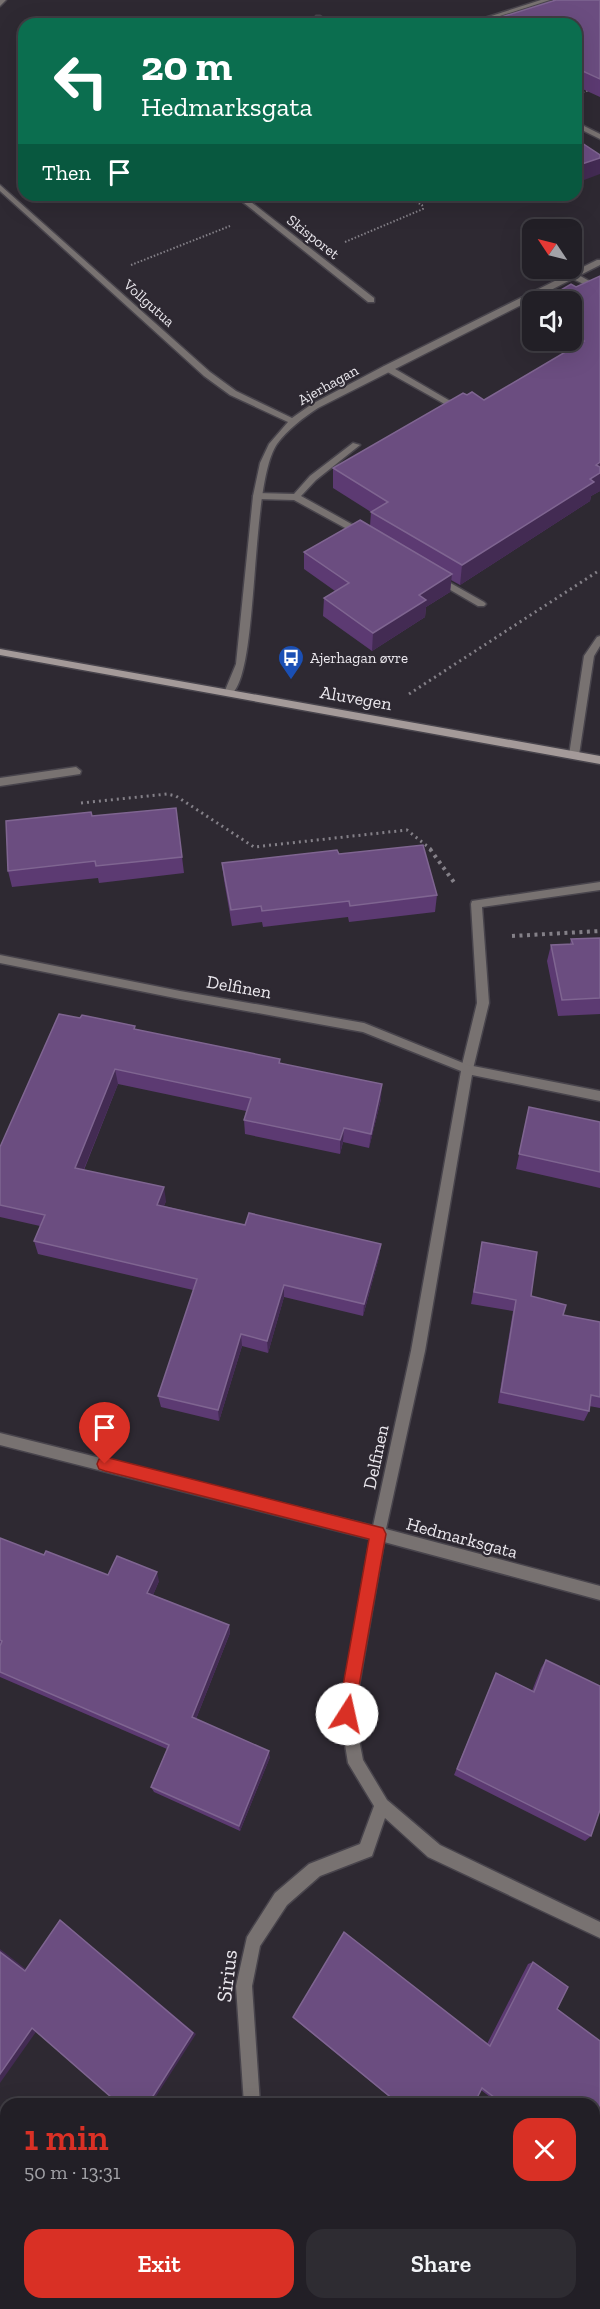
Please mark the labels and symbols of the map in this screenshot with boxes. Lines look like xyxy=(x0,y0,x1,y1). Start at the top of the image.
street label: Skisporet xyxy=(283,211,343,263)
north arrow xyxy=(522,219,582,279)
street label: Vollgutua xyxy=(119,275,178,331)
street label: Ajerhagan xyxy=(295,361,362,409)
bus stop icon: Ajerhagan øvre xyxy=(276,643,306,681)
place label: Ajerhagan øvre xyxy=(310,649,408,667)
street label: Aluvegen xyxy=(318,681,394,715)
street label: Delfinen xyxy=(205,970,274,1004)
pin xyxy=(79,1402,130,1464)
street label: Delfinen xyxy=(358,1422,394,1491)
street label: Hedmarksgata xyxy=(404,1513,520,1564)
position arrow xyxy=(315,1682,379,1746)
street label: Sirius xyxy=(211,1948,242,2004)

